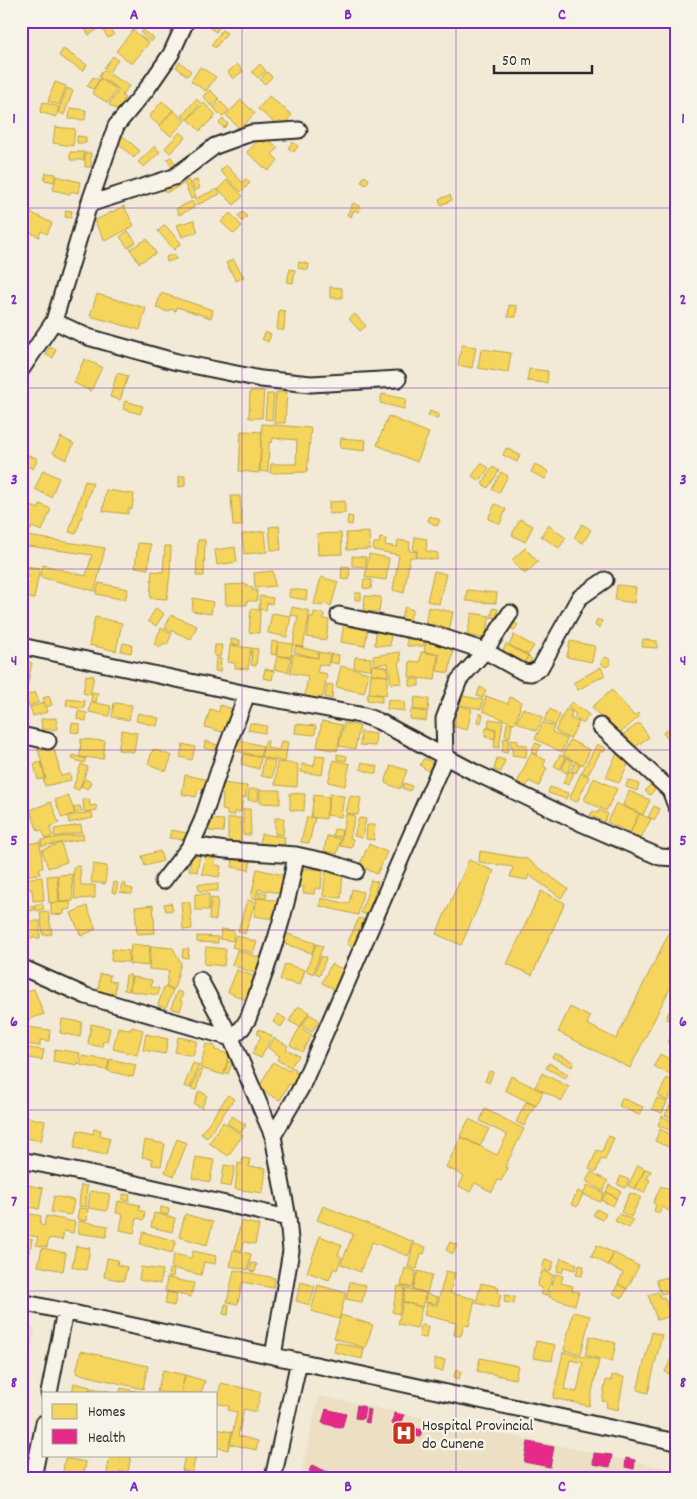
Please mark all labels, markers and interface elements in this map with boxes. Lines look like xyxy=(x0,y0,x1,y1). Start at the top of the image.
text: A xyxy=(130,4,139,27)
text: B xyxy=(344,4,352,27)
text: C xyxy=(558,4,566,27)
scale bar xyxy=(494,42,592,74)
text: 50 m xyxy=(502,51,531,73)
text: 1 xyxy=(12,108,16,131)
text: 1 xyxy=(681,108,685,131)
text: 2 xyxy=(11,289,18,312)
text: 2 xyxy=(680,289,687,312)
text: 3 xyxy=(10,469,18,492)
text: 3 xyxy=(679,469,687,492)
text: 4 xyxy=(11,650,17,673)
text: 4 xyxy=(680,650,686,673)
text: 5 xyxy=(10,830,18,853)
text: 5 xyxy=(679,830,687,853)
text: 6 xyxy=(10,1011,18,1034)
text: 6 xyxy=(679,1011,687,1034)
text: 7 xyxy=(11,1191,17,1214)
text: 7 xyxy=(680,1191,686,1214)
text: 8 xyxy=(11,1372,18,1395)
text: 8 xyxy=(680,1372,687,1395)
legend xyxy=(42,1392,218,1456)
text: Homes xyxy=(88,1402,126,1424)
place label: Hospital Provincial do Cunene xyxy=(422,1415,533,1456)
hospital icon: Hospital Provincial do Cunene xyxy=(391,1420,417,1446)
text: Health xyxy=(88,1428,125,1450)
text: A xyxy=(130,1476,139,1499)
text: B xyxy=(344,1476,352,1499)
text: C xyxy=(558,1476,566,1499)

